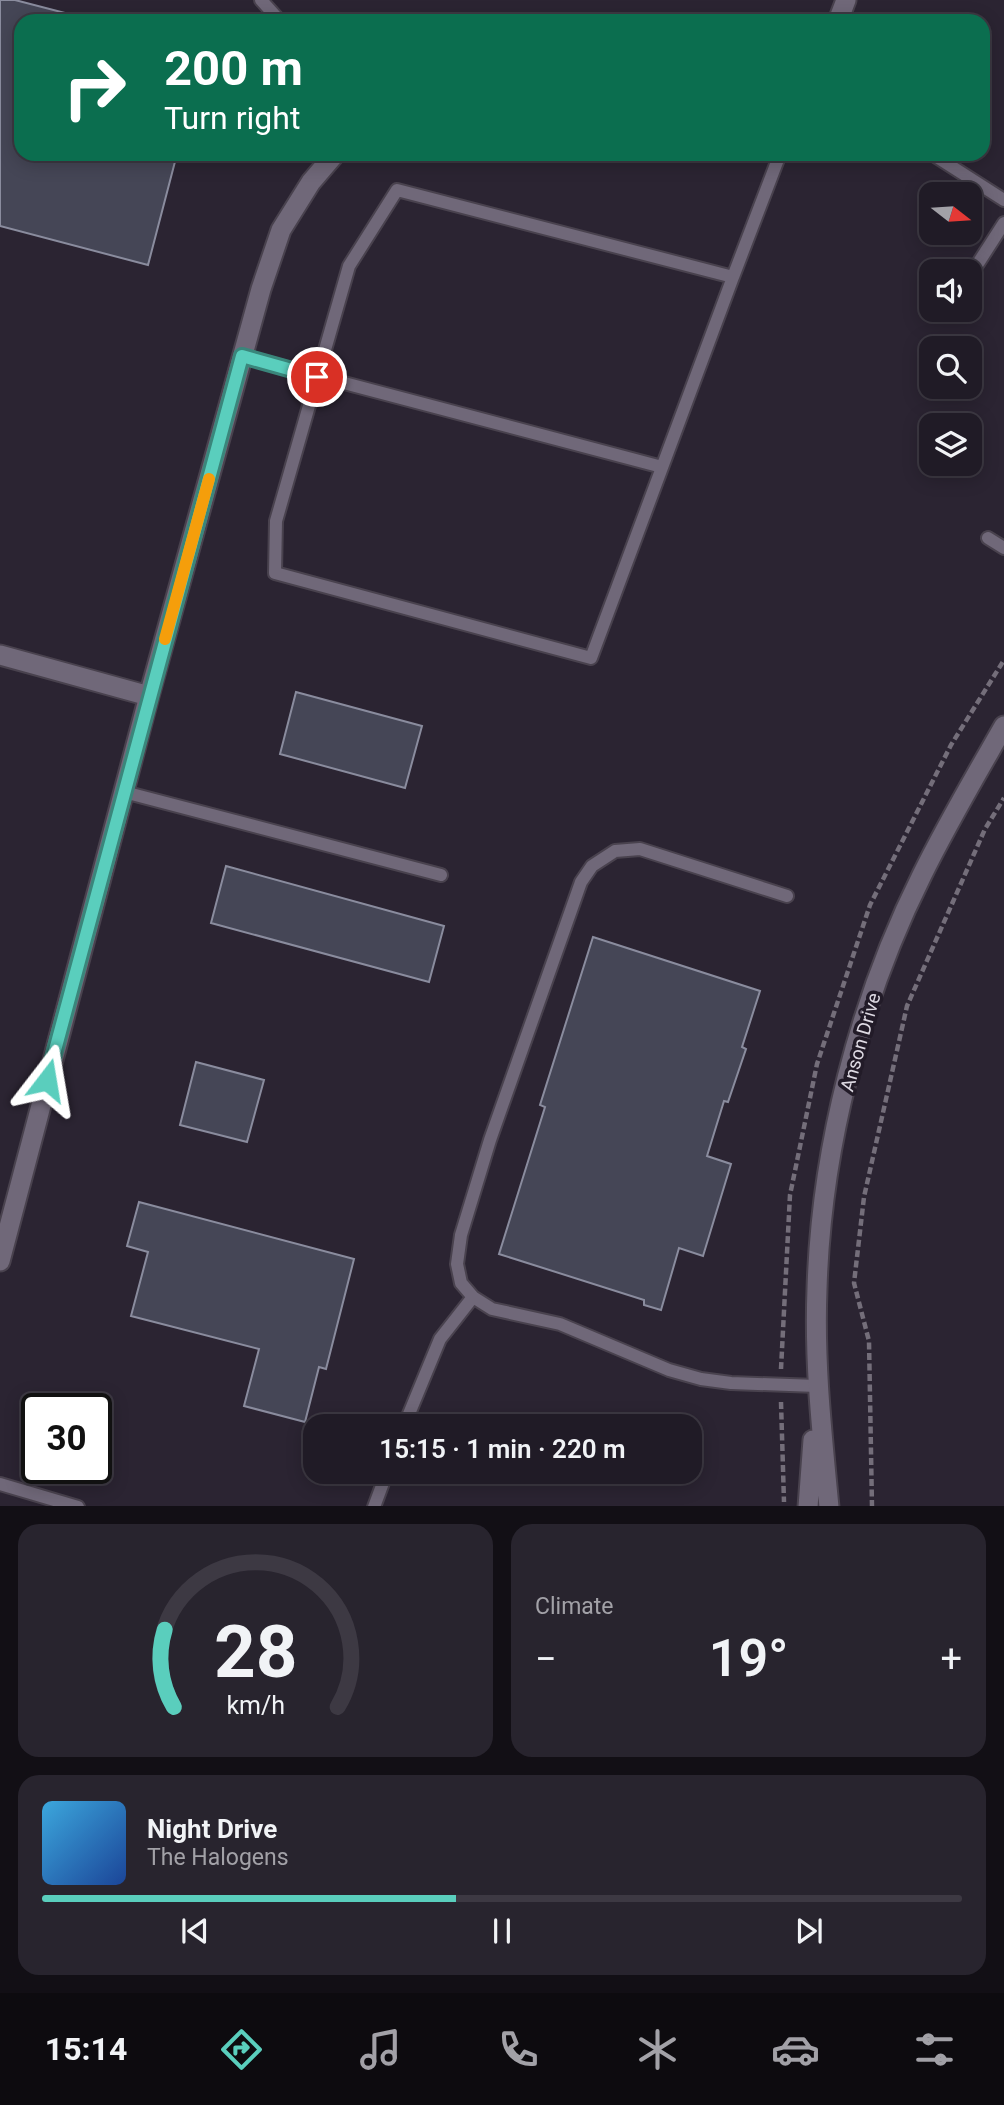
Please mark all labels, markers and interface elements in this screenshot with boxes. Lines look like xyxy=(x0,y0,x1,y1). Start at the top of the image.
text: 200 m xyxy=(164,40,303,97)
icon: right xyxy=(49,42,140,133)
text: Turn right xyxy=(164,99,300,137)
north arrow xyxy=(919,182,982,245)
map controls xyxy=(919,182,982,476)
button: sound xyxy=(919,259,982,322)
button: search xyxy=(919,336,982,399)
pin xyxy=(287,347,347,407)
icon: arrive xyxy=(298,358,336,396)
button: layers xyxy=(919,413,982,476)
street label: Anson Drive xyxy=(835,990,886,1094)
position arrow xyxy=(10,1043,84,1117)
speed limit sign: 30 xyxy=(21,1393,112,1484)
text: 15:15 · 1 min · 220 m xyxy=(379,1434,626,1464)
text: Climate xyxy=(535,1593,614,1620)
text: 28 xyxy=(214,1609,297,1695)
text: 19° xyxy=(709,1628,788,1689)
text: − xyxy=(535,1637,557,1681)
text: + xyxy=(940,1637,962,1681)
text: km/h xyxy=(226,1690,285,1719)
text: Night Drive xyxy=(147,1814,277,1844)
text: The Halogens xyxy=(147,1844,289,1871)
icon: previous xyxy=(176,1912,214,1950)
icon: pause xyxy=(483,1912,521,1950)
icon: next xyxy=(790,1912,828,1950)
icon: directions xyxy=(217,2025,266,2074)
icon: music xyxy=(356,2025,405,2074)
icon: phone xyxy=(494,2025,543,2074)
icon: climate xyxy=(633,2025,682,2074)
icon: car xyxy=(771,2025,820,2074)
icon: filters xyxy=(910,2025,959,2074)
text: 15:14 xyxy=(45,2030,127,2068)

